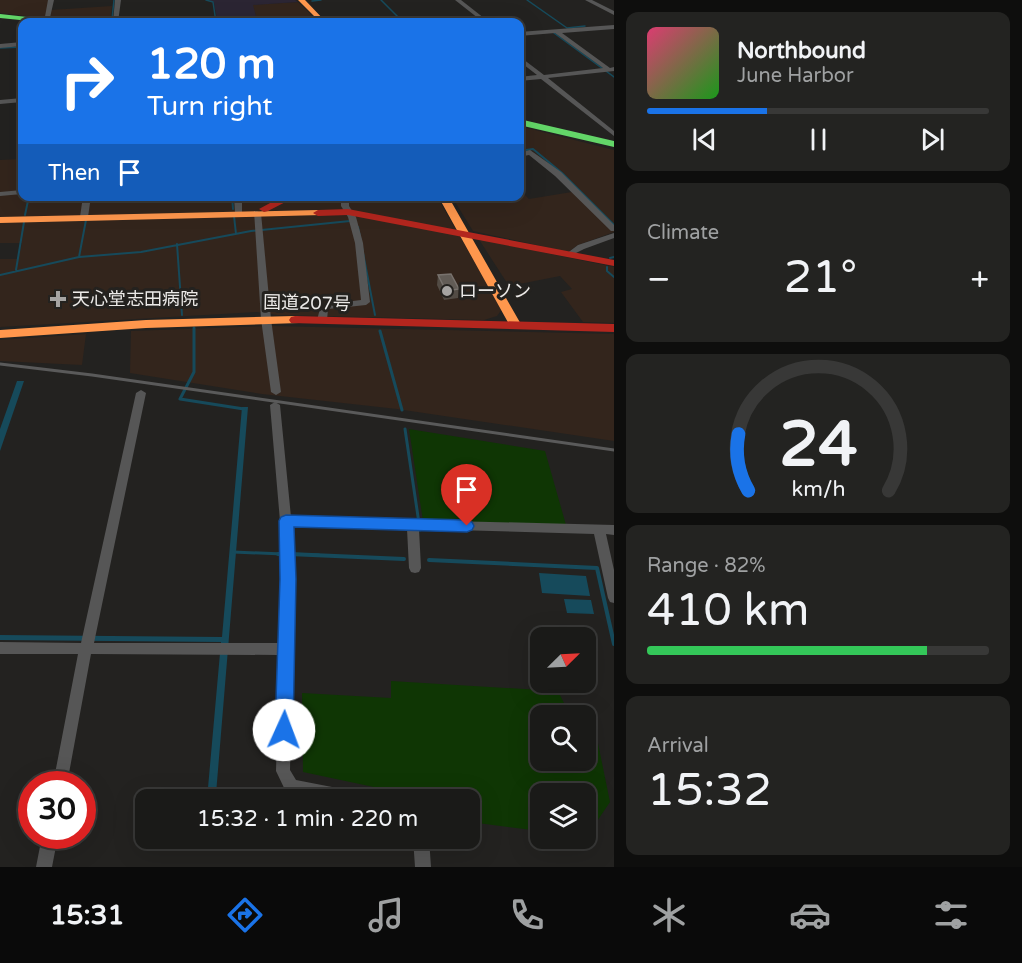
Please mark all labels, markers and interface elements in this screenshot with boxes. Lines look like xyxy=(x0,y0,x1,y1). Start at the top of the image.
text: Northbound xyxy=(737,38,866,64)
text: 120 m xyxy=(147,39,276,90)
icon: right xyxy=(48,42,126,120)
text: June Harbor xyxy=(737,64,854,88)
text: Turn right xyxy=(147,90,273,123)
icon: previous xyxy=(688,123,721,156)
icon: pause xyxy=(802,123,835,156)
icon: next xyxy=(916,123,949,156)
icon: arrive xyxy=(113,156,146,189)
text: Then xyxy=(48,160,101,186)
text: Climate xyxy=(647,221,719,245)
text: 21° xyxy=(784,251,857,305)
text: − xyxy=(647,260,671,299)
text: + xyxy=(970,260,989,299)
place label: ローソン xyxy=(459,280,531,302)
marker: ローソン xyxy=(440,284,454,298)
place label: 天心堂志田病院 xyxy=(72,288,198,310)
marker: 天心堂志田病院 xyxy=(49,290,67,308)
street label: 国道207号 xyxy=(263,291,351,315)
text: 24 xyxy=(779,408,857,483)
pin xyxy=(441,464,492,526)
icon: arrive xyxy=(450,473,483,506)
text: km/h xyxy=(791,476,845,502)
text: Range · 82% xyxy=(647,554,766,578)
text: 410 km xyxy=(647,584,809,638)
north arrow xyxy=(530,627,596,693)
map controls xyxy=(530,627,596,849)
position arrow xyxy=(252,698,316,762)
button: search xyxy=(530,705,596,771)
text: Arrival xyxy=(647,734,709,758)
text: 15:32 xyxy=(647,764,772,818)
speed limit sign: 30 xyxy=(18,771,96,849)
button: layers xyxy=(530,783,596,849)
text: 15:32 · 1 min · 220 m xyxy=(197,806,418,832)
icon: directions xyxy=(224,894,266,936)
icon: music xyxy=(365,894,407,936)
icon: phone xyxy=(506,894,548,936)
icon: climate xyxy=(648,894,690,936)
icon: car xyxy=(789,894,831,936)
icon: filters xyxy=(930,894,972,936)
text: 15:31 xyxy=(50,899,125,932)

